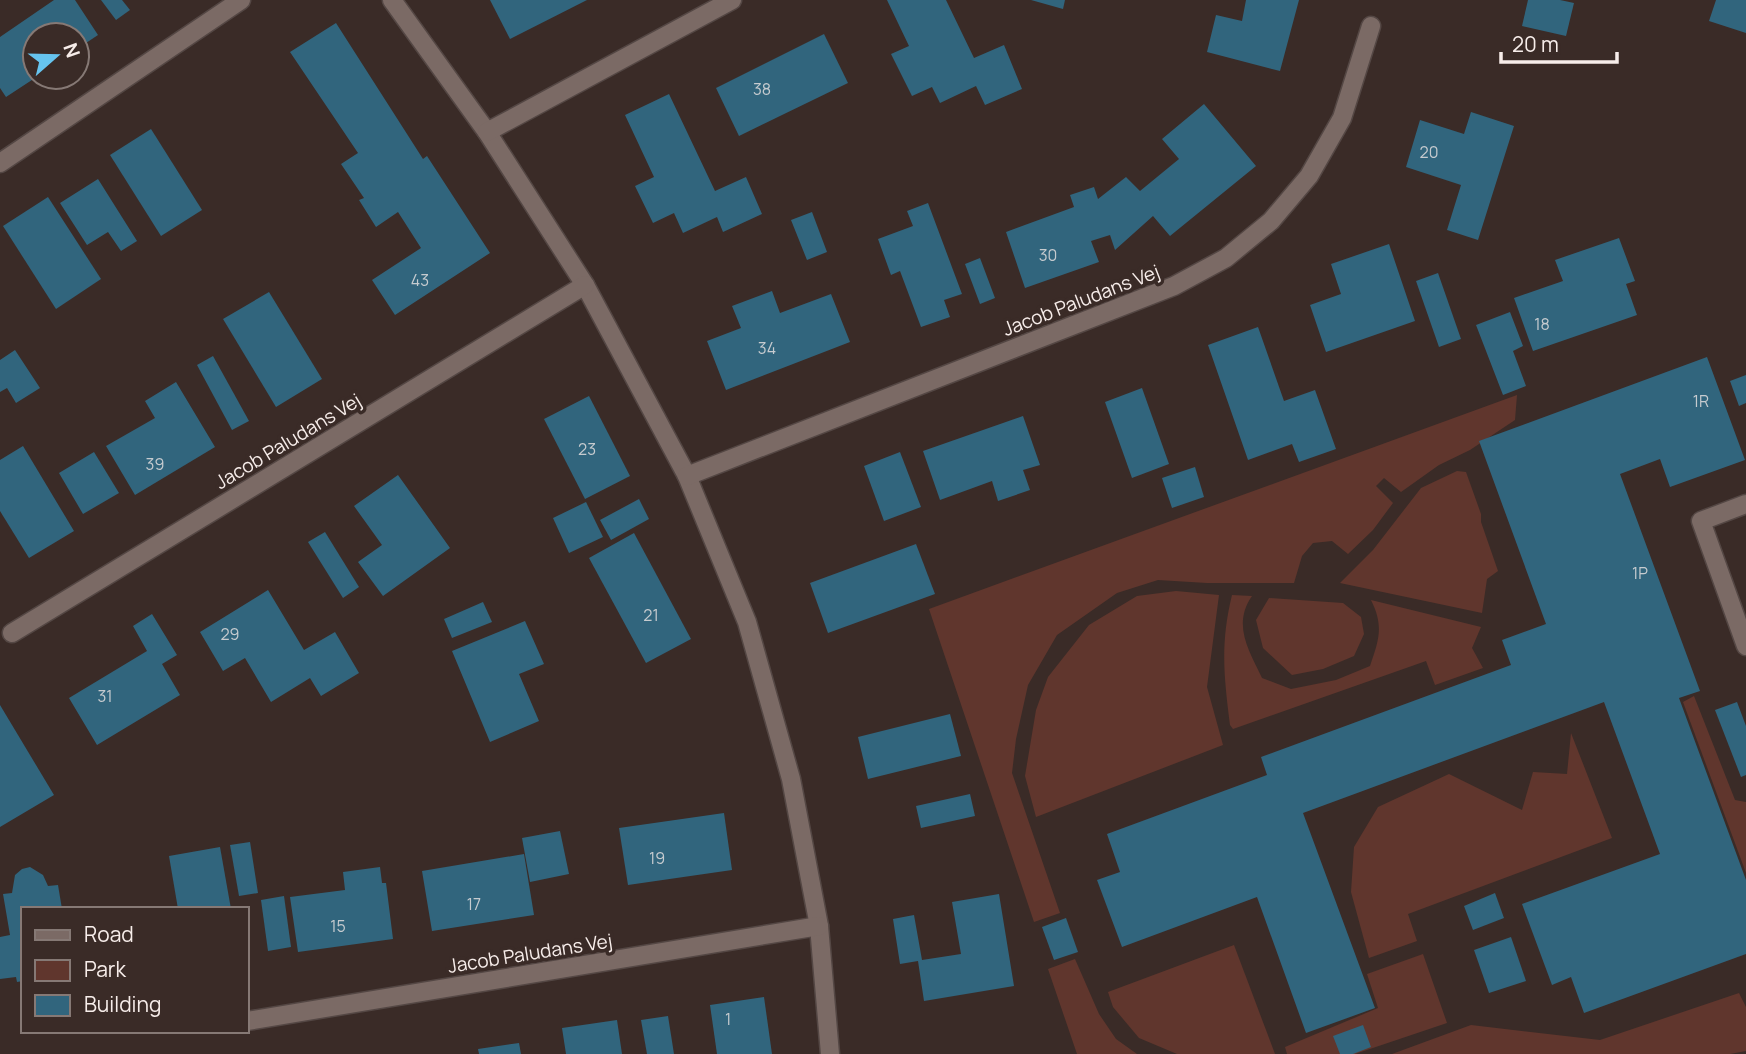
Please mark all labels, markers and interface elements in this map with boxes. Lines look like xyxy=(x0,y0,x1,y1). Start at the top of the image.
north arrow xyxy=(21,21,91,91)
scale bar xyxy=(1501,21,1616,65)
text: 20 m xyxy=(1512,30,1559,58)
text: N xyxy=(57,39,87,61)
house number: 38 xyxy=(753,78,771,100)
house number: 20 xyxy=(1420,141,1438,163)
house number: 30 xyxy=(1039,244,1057,266)
street label: Jacob Paludans Vej xyxy=(999,258,1163,342)
house number: 43 xyxy=(411,269,429,291)
house number: 18 xyxy=(1534,313,1550,335)
house number: 34 xyxy=(758,337,776,359)
street label: Jacob Paludans Vej xyxy=(210,387,366,495)
house number: 1R xyxy=(1693,390,1709,412)
house number: 23 xyxy=(578,438,596,460)
house number: 39 xyxy=(146,453,164,475)
house number: 1P xyxy=(1632,562,1648,584)
house number: 21 xyxy=(643,604,659,626)
house number: 29 xyxy=(220,623,240,645)
house number: 31 xyxy=(97,685,113,707)
house number: 19 xyxy=(649,847,665,869)
house number: 17 xyxy=(467,893,481,915)
legend xyxy=(21,907,248,1033)
house number: 15 xyxy=(330,915,346,937)
text: Road xyxy=(84,920,134,948)
street label: Jacob Paludans Vej xyxy=(446,927,614,979)
text: Park xyxy=(84,955,126,983)
text: Building xyxy=(84,990,161,1018)
house number: 1 xyxy=(725,1008,731,1030)

